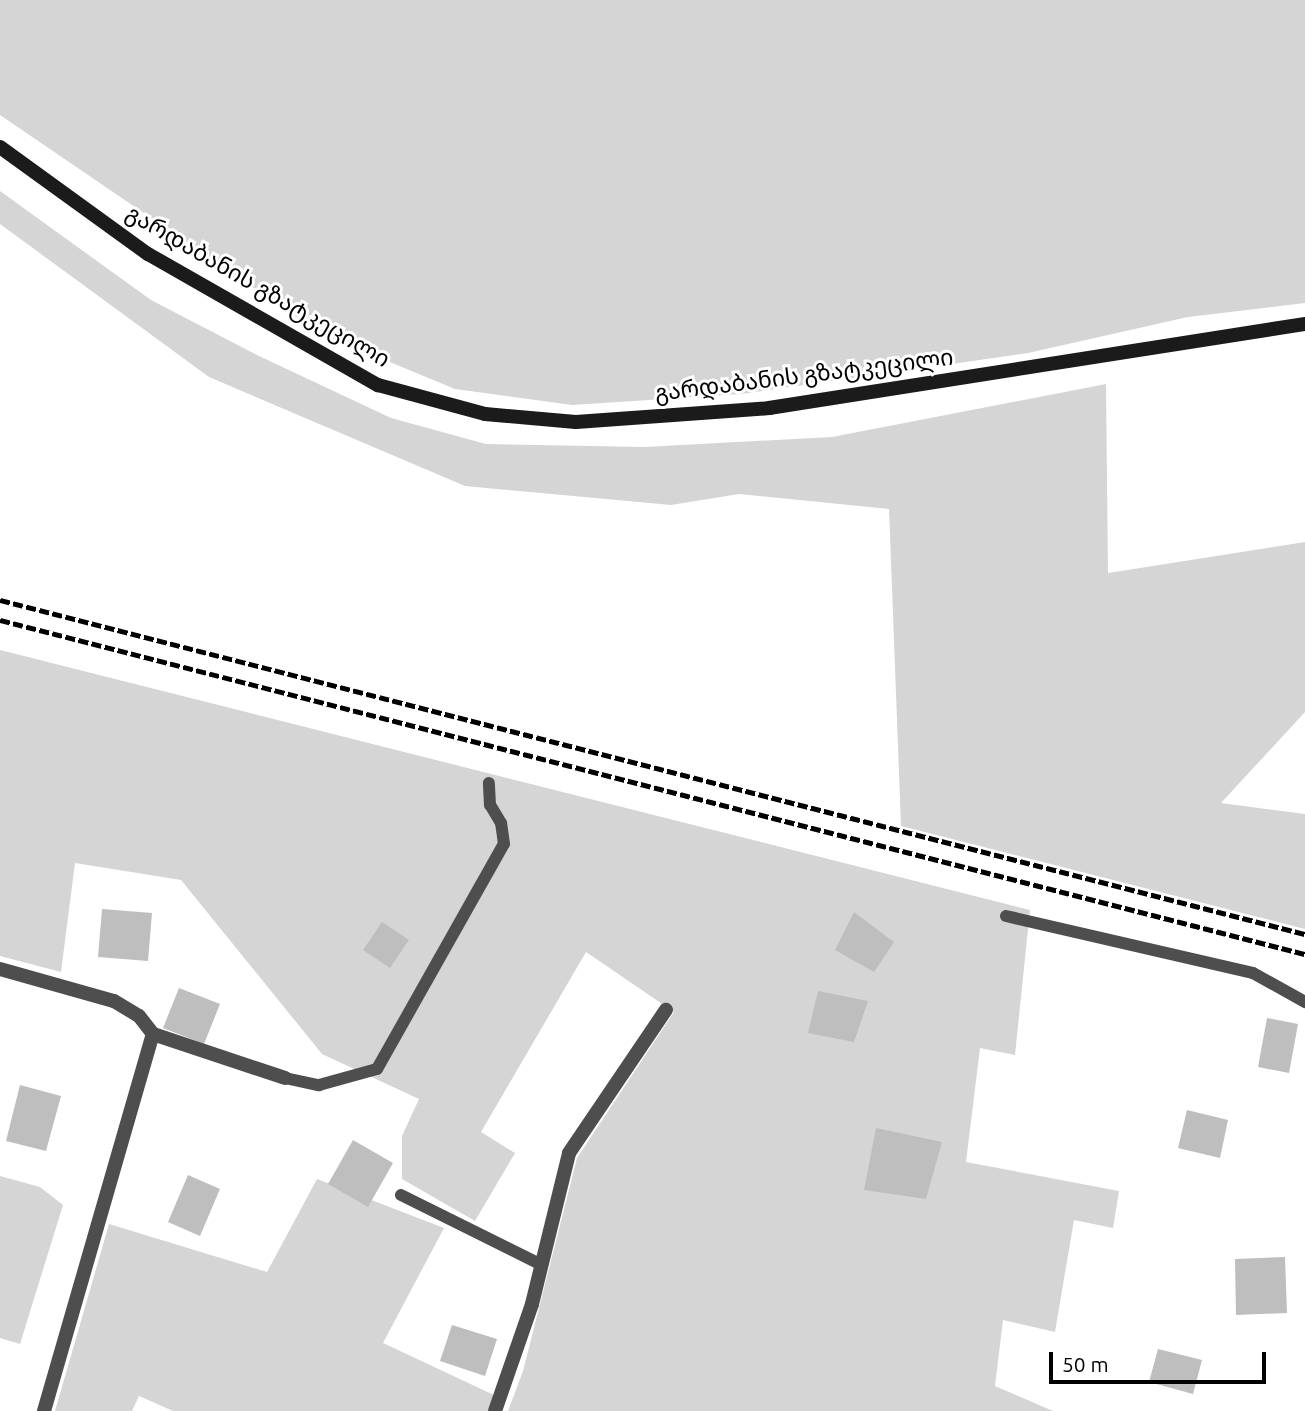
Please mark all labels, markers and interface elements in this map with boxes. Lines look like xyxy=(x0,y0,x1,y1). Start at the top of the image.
street label: გარდაბანის გზატკეცილი xyxy=(121,199,395,373)
street label: გარდაბანის გზატკეცილი xyxy=(653,343,955,407)
scale bar xyxy=(1053,1338,1270,1382)
text: 50 m xyxy=(1062,1352,1109,1376)

